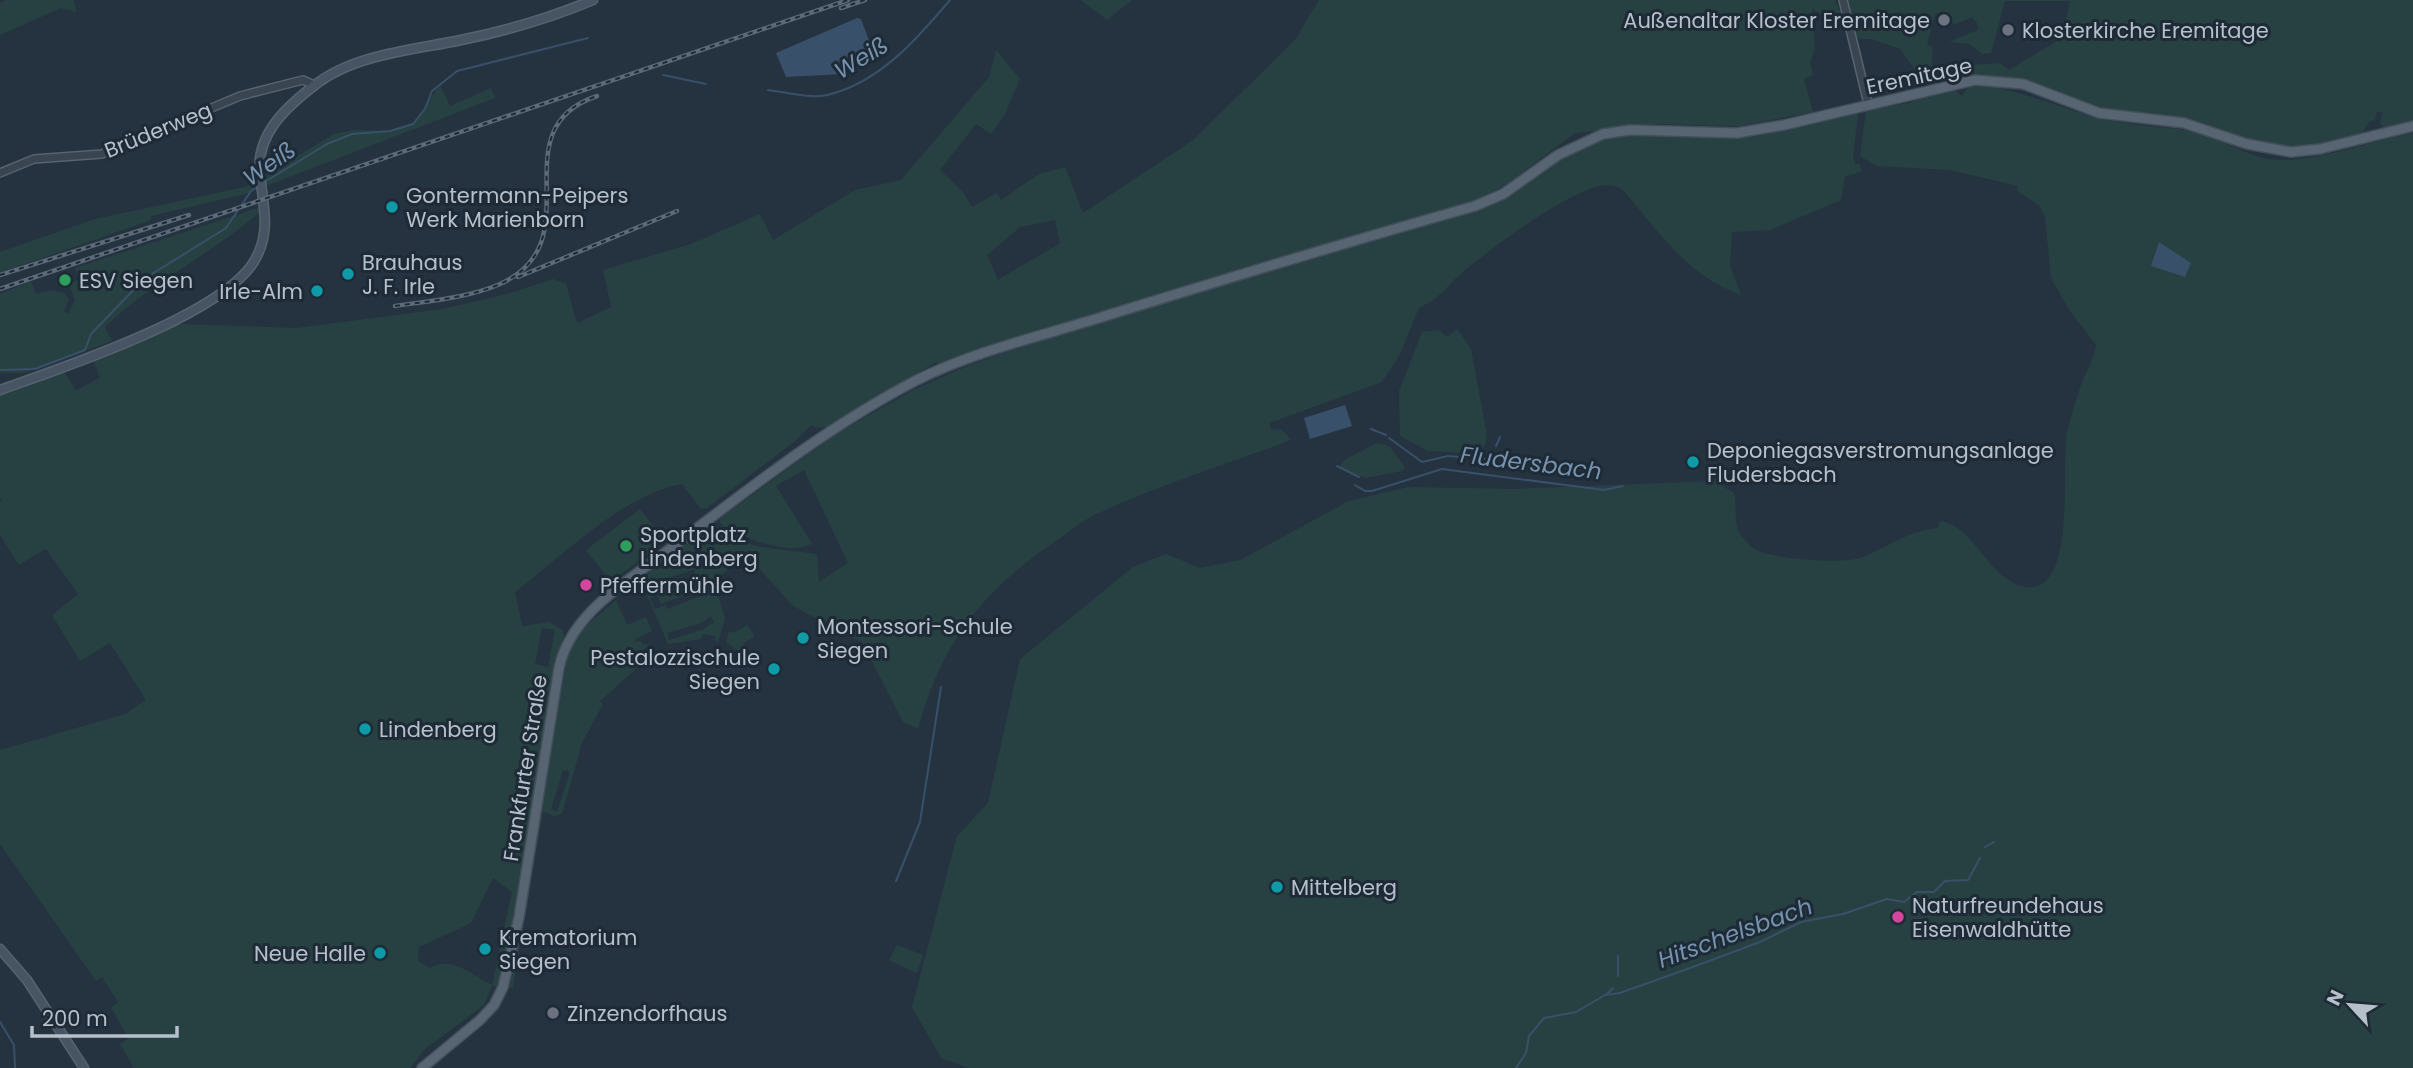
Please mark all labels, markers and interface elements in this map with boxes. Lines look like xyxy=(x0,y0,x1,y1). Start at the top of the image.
place label: Außenaltar Kloster Eremitage xyxy=(1623,6,1930,35)
marker: Außenaltar Kloster Eremitage xyxy=(1936,12,1952,28)
place label: Klosterkirche Eremitage xyxy=(2022,16,2269,45)
marker: Klosterkirche Eremitage xyxy=(2000,22,2016,38)
water label: Weiß xyxy=(828,29,894,87)
street label: Eremitage xyxy=(1863,51,1975,101)
street label: Brüderweg xyxy=(100,95,216,165)
water label: Weiß xyxy=(236,134,302,194)
place label: Gontermann-Peipers Werk Marienborn xyxy=(406,181,628,234)
marker: Gontermann-Peipers Werk Marienborn xyxy=(384,199,400,215)
place label: Brauhaus J. F. Irle xyxy=(362,248,462,301)
place label: ESV Siegen xyxy=(79,266,193,295)
marker: Brauhaus J. F. Irle xyxy=(340,266,356,282)
marker: ESV Siegen xyxy=(57,272,73,288)
place label: Irle-Alm xyxy=(219,277,303,306)
marker: Irle-Alm xyxy=(309,283,325,299)
place label: Deponiegasverstromungsanlage Fludersbach xyxy=(1707,436,2054,489)
water label: Fludersbach xyxy=(1459,438,1603,488)
marker: Deponiegasverstromungsanlage Fludersbach xyxy=(1685,454,1701,470)
place label: Sportplatz Lindenberg xyxy=(640,520,758,573)
marker: Sportplatz Lindenberg xyxy=(618,538,634,554)
place label: Pfeffermühle xyxy=(600,571,733,600)
marker: Pfeffermühle xyxy=(578,577,594,593)
place label: Montessori-Schule Siegen xyxy=(817,612,1013,665)
marker: Montessori-Schule Siegen xyxy=(795,630,811,646)
place label: Pestalozzischule Siegen xyxy=(590,643,760,696)
marker: Pestalozzischule Siegen xyxy=(766,661,782,677)
street label: Frankfurter Straße xyxy=(496,673,554,863)
place label: Lindenberg xyxy=(379,715,497,744)
marker: Lindenberg xyxy=(357,721,373,737)
place label: Mittelberg xyxy=(1291,873,1397,902)
marker: Mittelberg xyxy=(1269,879,1285,895)
water label: Hitschelsbach xyxy=(1653,890,1817,976)
place label: Naturfreundehaus Eisenwaldhütte xyxy=(1912,891,2104,944)
marker: Naturfreundehaus Eisenwaldhütte xyxy=(1890,909,1906,925)
place label: Krematorium Siegen xyxy=(499,923,637,976)
place label: Neue Halle xyxy=(254,939,366,968)
marker: Krematorium Siegen xyxy=(477,941,493,957)
marker: Neue Halle xyxy=(372,945,388,961)
north arrow xyxy=(2315,970,2385,1040)
text: N xyxy=(2320,985,2350,1010)
scale bar xyxy=(32,995,177,1038)
place label: Zinzendorfhaus xyxy=(567,999,727,1028)
text: 200 m xyxy=(42,1004,108,1033)
marker: Zinzendorfhaus xyxy=(545,1005,561,1021)

